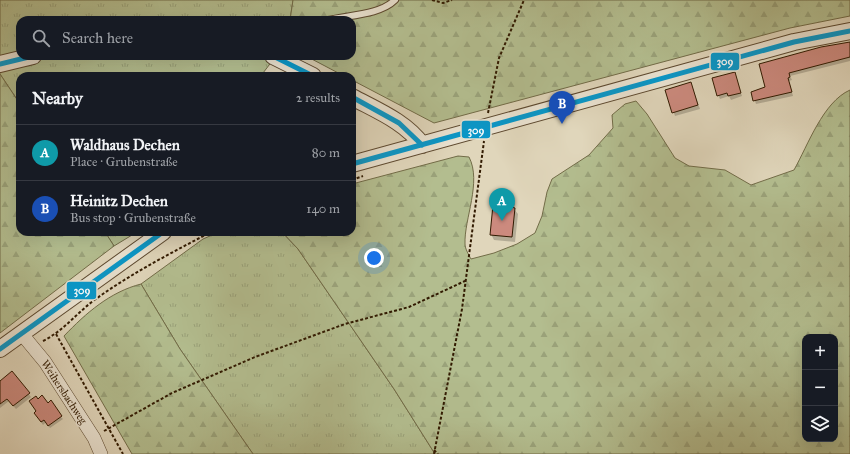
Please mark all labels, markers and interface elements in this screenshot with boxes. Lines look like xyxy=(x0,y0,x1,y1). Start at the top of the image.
search box xyxy=(16,16,356,60)
icon: search xyxy=(30,27,52,49)
text: Search here xyxy=(62,29,133,47)
line badge: 309 xyxy=(710,52,740,71)
text: 309 xyxy=(717,55,733,69)
text: Nearby xyxy=(32,88,83,109)
text: 2 results xyxy=(296,90,340,106)
pin: B xyxy=(549,91,575,124)
line badge: 309 xyxy=(461,120,491,139)
text: 309 xyxy=(468,124,484,138)
text: Waldhaus Dechen xyxy=(70,136,180,154)
text: A xyxy=(41,145,49,161)
text: 80 m xyxy=(312,145,340,161)
text: Place · Grubenstraße xyxy=(70,154,178,170)
pin: A xyxy=(489,188,515,221)
text: Heinitz Dechen xyxy=(70,192,168,210)
text: B xyxy=(41,201,49,217)
text: 140 m xyxy=(306,201,340,217)
text: Bus stop · Grubenstraße xyxy=(70,210,196,226)
your location xyxy=(364,248,384,268)
line badge: 309 xyxy=(66,281,97,300)
text: 309 xyxy=(74,284,90,298)
map controls xyxy=(802,334,838,442)
button: + xyxy=(802,334,838,370)
street label: Weihersbachweg xyxy=(38,357,90,427)
button: − xyxy=(802,370,838,406)
button: layers xyxy=(802,406,838,442)

